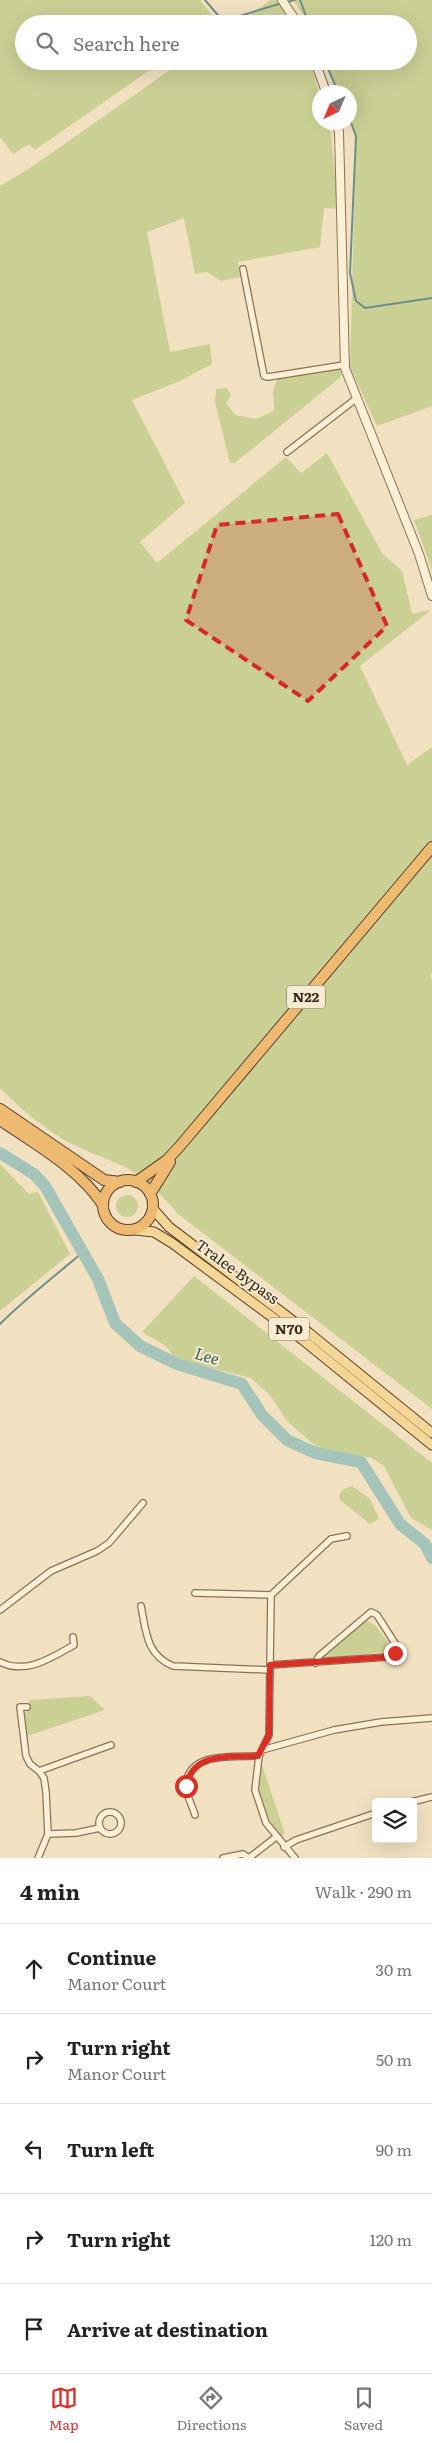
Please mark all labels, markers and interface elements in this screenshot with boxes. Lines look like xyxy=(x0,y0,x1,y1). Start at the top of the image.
search box xyxy=(15,15,417,70)
icon: search xyxy=(33,29,61,57)
text: Search here xyxy=(73,29,180,57)
north arrow xyxy=(312,85,357,130)
road number: N22 xyxy=(287,986,325,1009)
street label: Tralee Bypass xyxy=(191,1233,285,1309)
road number: N70 xyxy=(269,1318,309,1340)
water label: Lee xyxy=(192,1340,222,1370)
route end xyxy=(384,1642,407,1665)
route start xyxy=(175,1775,198,1798)
map controls xyxy=(372,1798,417,1843)
button: layers xyxy=(372,1798,417,1843)
text: 4 min xyxy=(20,1875,80,1906)
text: Walk · 290 m xyxy=(315,1879,412,1903)
text: Continue xyxy=(67,1943,156,1971)
icon: ahead xyxy=(20,1955,48,1983)
text: 30 m xyxy=(375,1957,412,1981)
text: Manor Court xyxy=(67,1971,166,1995)
text: Turn right xyxy=(67,2033,171,2061)
icon: right xyxy=(20,2045,48,2073)
text: 50 m xyxy=(376,2047,412,2071)
text: Manor Court xyxy=(67,2061,166,2085)
icon: left xyxy=(20,2135,48,2163)
text: Turn left xyxy=(67,2135,154,2163)
text: 90 m xyxy=(376,2137,412,2161)
icon: right xyxy=(20,2225,48,2253)
text: Turn right xyxy=(67,2225,171,2253)
text: 120 m xyxy=(369,2227,412,2251)
icon: arrive xyxy=(20,2315,48,2343)
text: Arrive at destination xyxy=(67,2315,268,2343)
tab: Map xyxy=(49,2384,79,2434)
tab: Directions xyxy=(176,2384,246,2434)
tab: Saved xyxy=(344,2384,383,2434)

